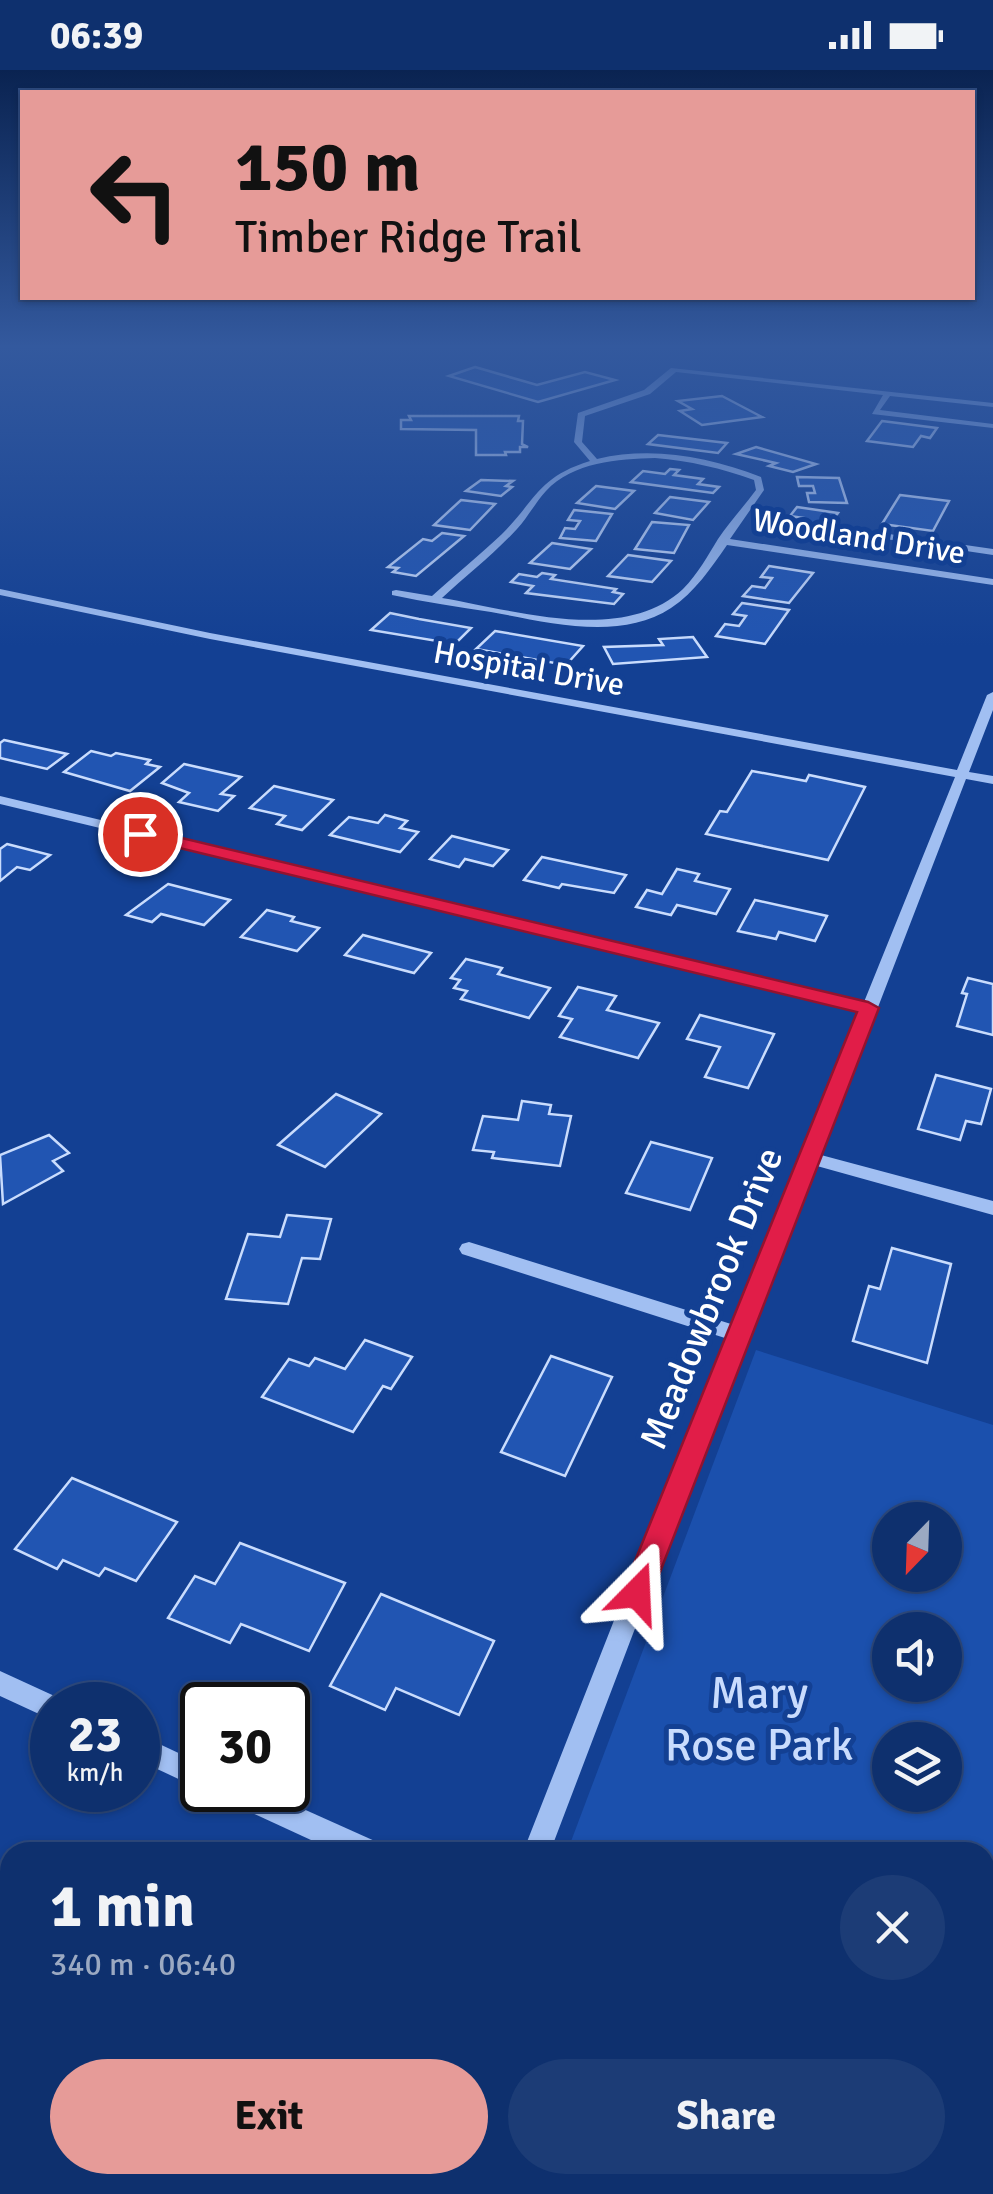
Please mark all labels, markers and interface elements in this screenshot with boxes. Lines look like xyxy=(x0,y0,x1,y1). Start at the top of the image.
text: 06:39 xyxy=(50,12,143,59)
text: 150 m xyxy=(235,124,420,210)
icon: left xyxy=(70,130,200,260)
text: Timber Ridge Trail xyxy=(235,210,582,265)
street label: Woodland Drive xyxy=(750,500,968,573)
street label: Hospital Drive xyxy=(430,633,627,704)
pin xyxy=(98,792,183,877)
icon: arrive xyxy=(113,807,168,862)
street label: Meadowbrook Drive xyxy=(630,1141,793,1456)
north arrow xyxy=(872,1502,962,1592)
map controls xyxy=(872,1502,962,1812)
position arrow xyxy=(585,1541,689,1645)
button: sound xyxy=(872,1612,962,1702)
park label: Mary Rose Park xyxy=(665,1666,853,1773)
speed limit sign: 30 xyxy=(180,1682,310,1812)
text: 23 xyxy=(68,1704,122,1766)
button: layers xyxy=(872,1722,962,1812)
text: km/h xyxy=(67,1757,123,1788)
text: 1 min xyxy=(50,1870,195,1944)
button: close xyxy=(840,1875,945,1980)
text: 340 m · 06:40 xyxy=(50,1945,236,1984)
button: Exit xyxy=(50,2059,488,2174)
button: Share xyxy=(508,2059,945,2174)

